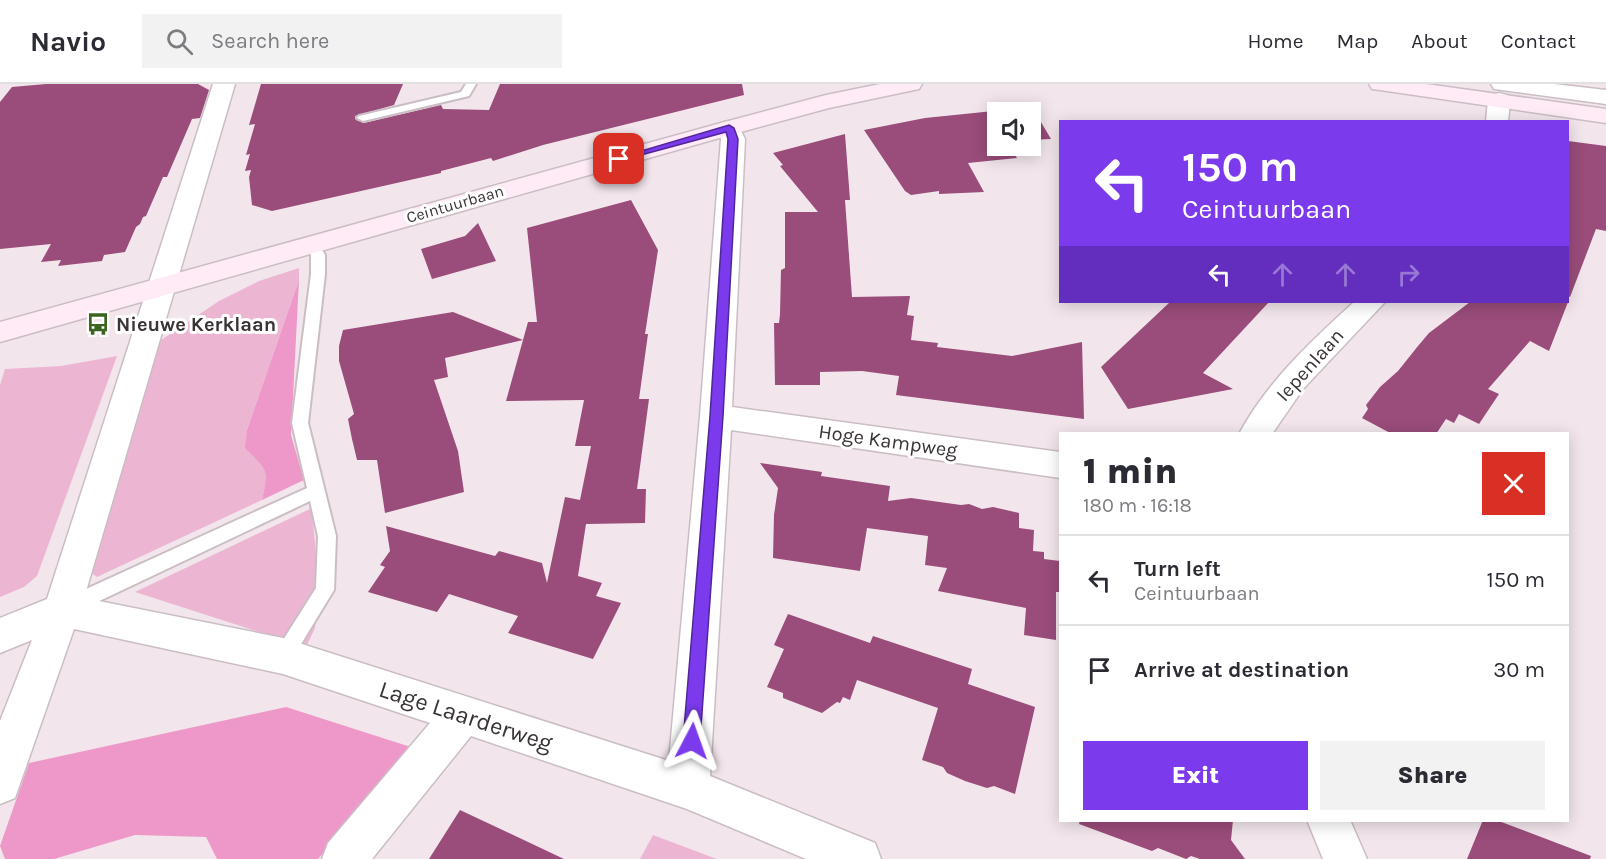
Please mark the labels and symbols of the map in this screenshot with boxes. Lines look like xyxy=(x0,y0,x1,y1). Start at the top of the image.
pin xyxy=(593,133,644,184)
street label: Ceintuurbaan xyxy=(404,181,506,227)
bus stop icon: Nieuwe Kerklaan xyxy=(85,311,111,337)
place label: Nieuwe Kerklaan xyxy=(116,313,276,336)
street label: Iepenlaan xyxy=(1271,324,1349,406)
street label: Hoge Kampweg xyxy=(817,420,959,462)
street label: Lage Laarderweg xyxy=(376,675,557,757)
position arrow xyxy=(660,709,724,773)

